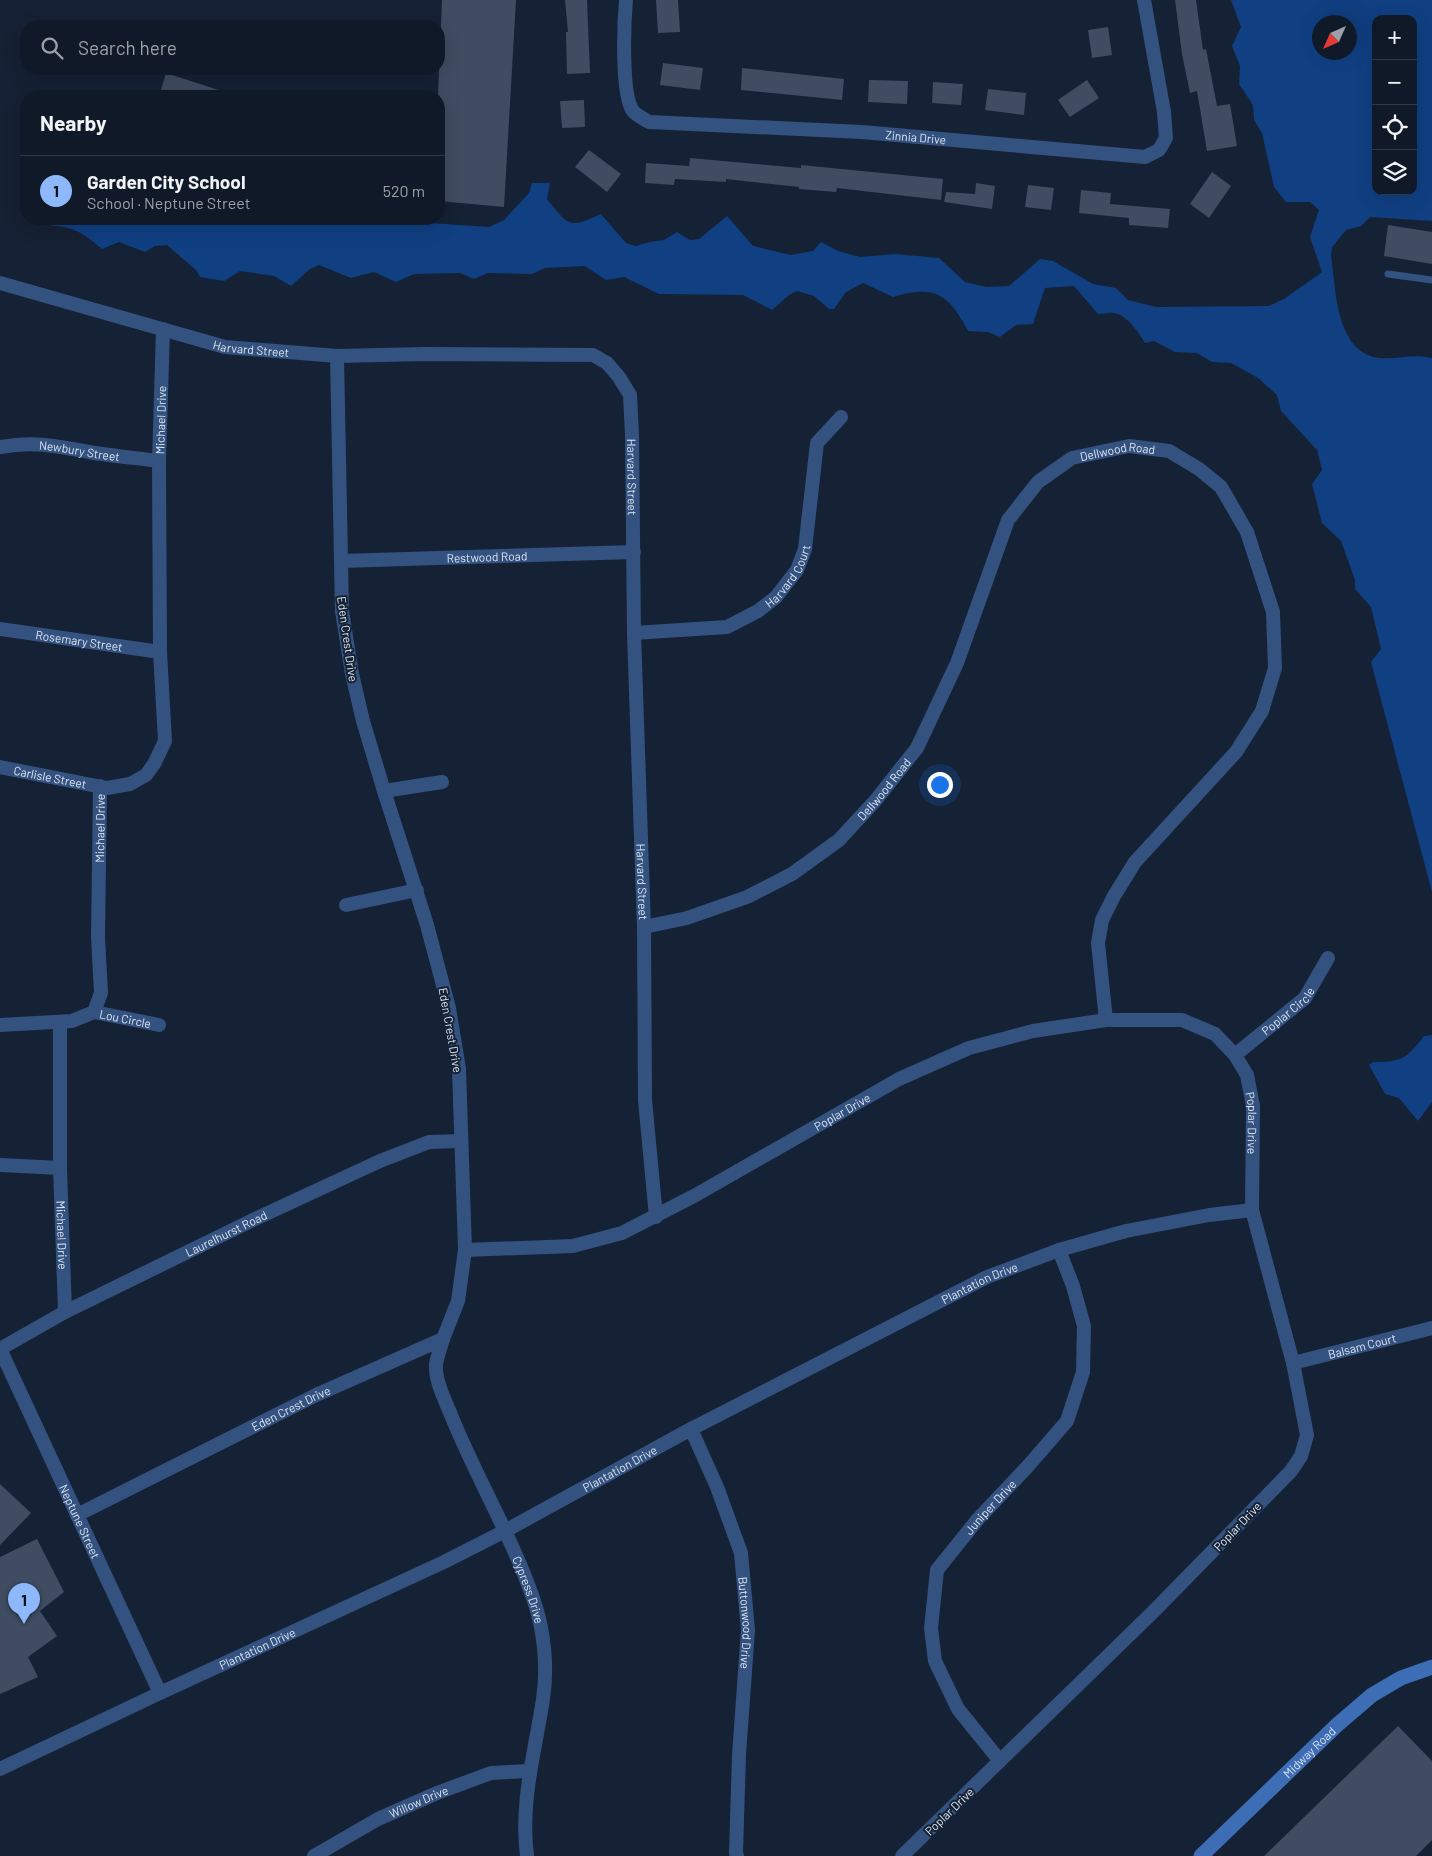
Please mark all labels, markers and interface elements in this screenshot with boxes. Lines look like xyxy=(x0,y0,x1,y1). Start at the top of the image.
north arrow xyxy=(1312,15,1357,60)
map controls xyxy=(1372,15,1417,195)
button: + xyxy=(1372,15,1417,60)
search box xyxy=(20,20,445,75)
icon: search xyxy=(38,34,66,62)
text: Search here xyxy=(78,36,177,59)
button: − xyxy=(1372,60,1417,105)
button: locate xyxy=(1372,105,1417,150)
text: Nearby xyxy=(40,110,106,135)
street label: Zinnia Drive xyxy=(885,127,947,146)
button: layers xyxy=(1372,150,1417,195)
text: Garden City School xyxy=(87,170,246,193)
text: 1 xyxy=(53,181,59,200)
text: 520 m xyxy=(383,181,425,200)
text: School · Neptune Street xyxy=(87,193,251,212)
street label: Harvard Street xyxy=(211,337,290,359)
street label: Michael Drive xyxy=(152,385,168,455)
street label: Newbury Street xyxy=(39,438,121,463)
street label: Harvard Street xyxy=(625,439,640,515)
street label: Dellwood Road xyxy=(1079,439,1156,463)
street label: Harvard Court xyxy=(762,544,812,610)
street label: Restwood Road xyxy=(446,548,528,565)
street label: Eden Crest Drive xyxy=(335,595,361,683)
street label: Rosemary Street xyxy=(35,627,124,654)
street label: Dellwood Road xyxy=(854,755,913,823)
street label: Carlisle Street xyxy=(13,763,88,791)
your location xyxy=(927,772,953,798)
street label: Michael Drive xyxy=(92,794,107,863)
street label: Harvard Street xyxy=(634,843,651,920)
street label: Poplar Circle xyxy=(1259,984,1317,1038)
street label: Eden Crest Drive xyxy=(437,986,465,1074)
street label: Lou Circle xyxy=(98,1006,152,1030)
street label: Poplar Drive xyxy=(811,1090,873,1133)
street label: Poplar Drive xyxy=(1243,1091,1260,1154)
street label: Michael Drive xyxy=(54,1200,71,1270)
street label: Laurelhurst Road xyxy=(183,1207,269,1259)
street label: Plantation Drive xyxy=(939,1259,1020,1306)
street label: Balsam Court xyxy=(1326,1330,1397,1361)
street label: Eden Crest Drive xyxy=(249,1383,332,1433)
street label: Plantation Drive xyxy=(580,1442,659,1494)
street label: Juniper Drive xyxy=(961,1477,1019,1537)
street label: Neptune Street xyxy=(57,1482,103,1560)
street label: Poplar Drive xyxy=(1210,1499,1264,1553)
street label: Cypress Drive xyxy=(510,1554,547,1625)
street label: Buttonwood Drive xyxy=(736,1576,755,1670)
pin: 1 xyxy=(8,1583,40,1624)
street label: Plantation Drive xyxy=(217,1625,297,1672)
street label: Midway Road xyxy=(1280,1724,1338,1780)
street label: Willow Drive xyxy=(387,1783,450,1820)
street label: Poplar Drive xyxy=(922,1784,976,1838)

